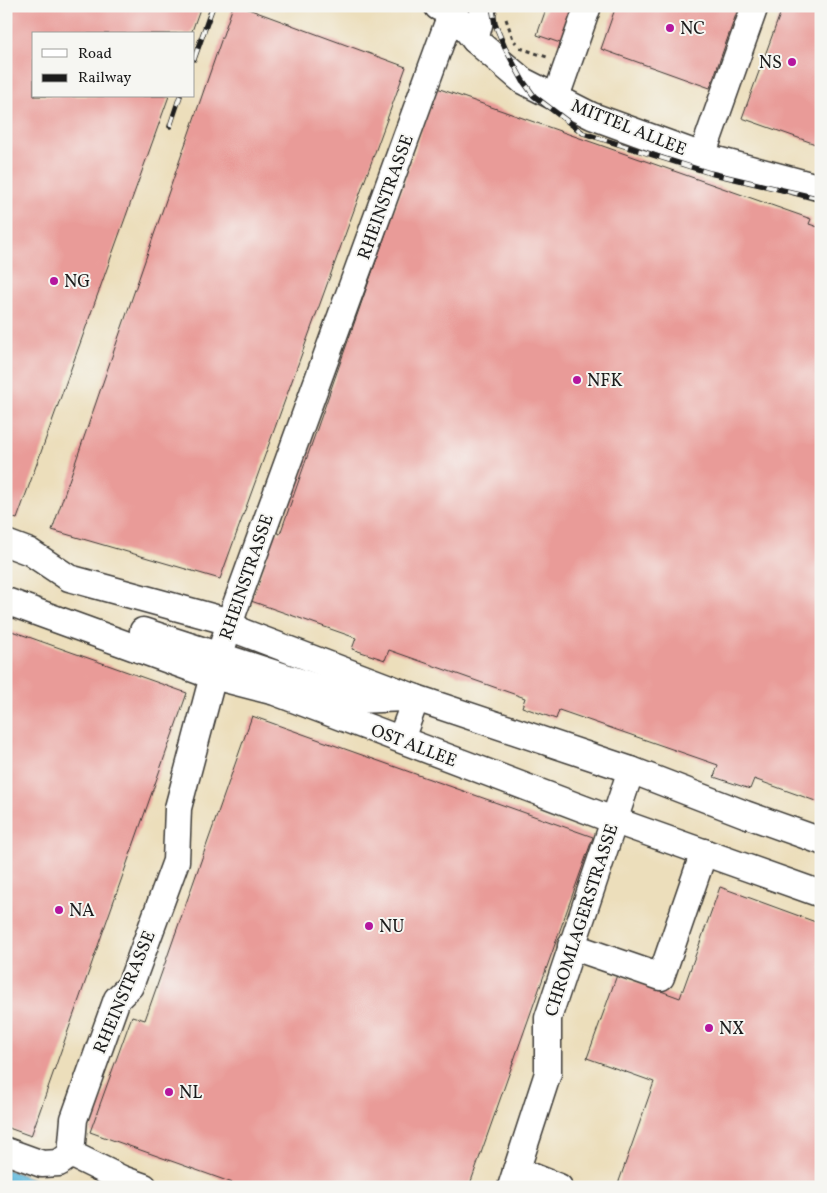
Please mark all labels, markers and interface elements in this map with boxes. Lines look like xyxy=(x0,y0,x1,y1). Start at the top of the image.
place label: NC xyxy=(680,17,705,42)
marker: NC xyxy=(664,22,676,34)
legend xyxy=(32,32,195,98)
text: Road xyxy=(78,44,112,65)
place label: NS xyxy=(759,51,782,76)
marker: NS xyxy=(786,56,798,68)
text: Railway xyxy=(78,68,131,89)
street label: MITTEL ALLEE xyxy=(567,94,690,163)
street label: RHEINSTRASSE xyxy=(352,131,421,264)
place label: NG xyxy=(64,270,91,295)
marker: NG xyxy=(48,275,60,287)
place label: NFK xyxy=(587,369,623,394)
marker: NFK xyxy=(571,374,583,386)
street label: RHEINSTRASSE xyxy=(214,511,281,644)
street label: OST ALLEE xyxy=(367,719,460,774)
street label: CHROMLAGERSTRASSE xyxy=(539,821,625,1020)
place label: NA xyxy=(69,899,95,924)
marker: NA xyxy=(53,904,65,916)
place label: NU xyxy=(379,915,405,940)
marker: NU xyxy=(363,920,375,932)
street label: RHEINSTRASSE xyxy=(88,927,163,1058)
place label: NX xyxy=(719,1017,744,1042)
marker: NX xyxy=(703,1022,715,1034)
place label: NL xyxy=(179,1081,202,1106)
marker: NL xyxy=(163,1086,175,1098)

